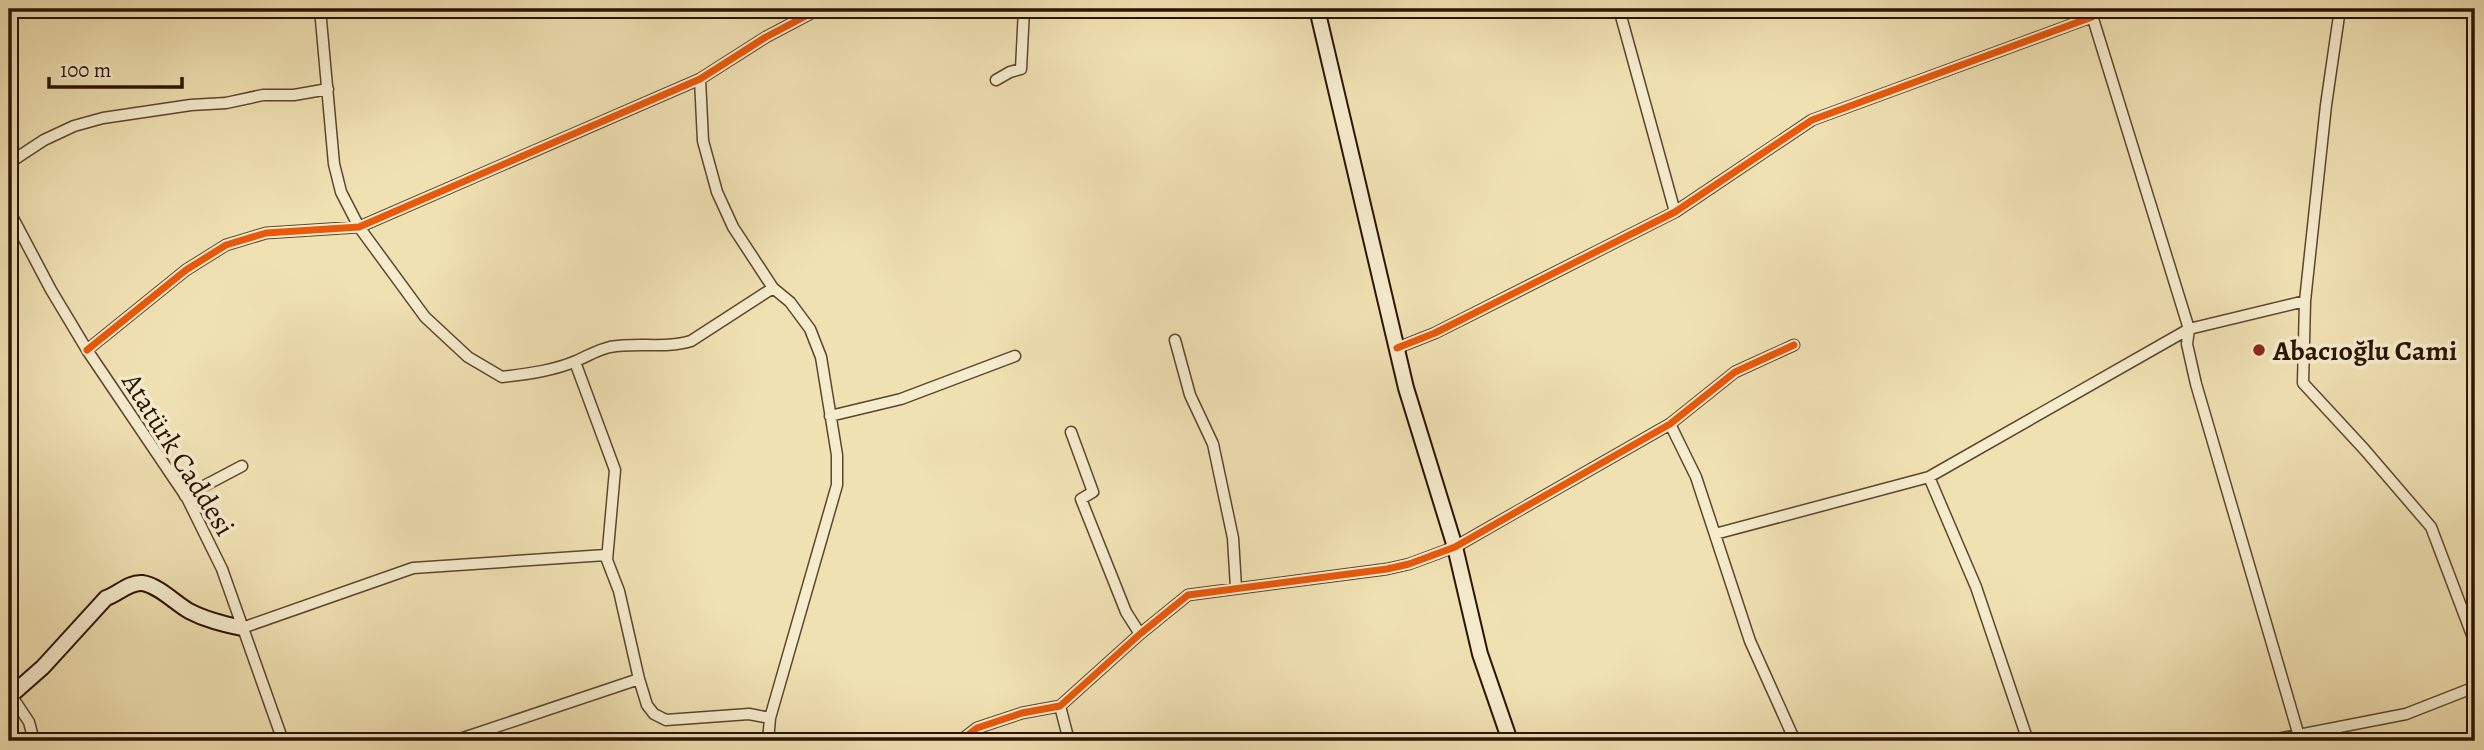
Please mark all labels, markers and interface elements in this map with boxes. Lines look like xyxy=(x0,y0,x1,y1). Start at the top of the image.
scale bar xyxy=(49,46,182,90)
text: 100 m xyxy=(60,56,111,84)
place label: Abacıoğlu Cami xyxy=(2272,332,2457,370)
marker: Abacıoğlu Cami xyxy=(2251,342,2267,358)
street label: Atatürk Caddesi xyxy=(112,365,243,543)

